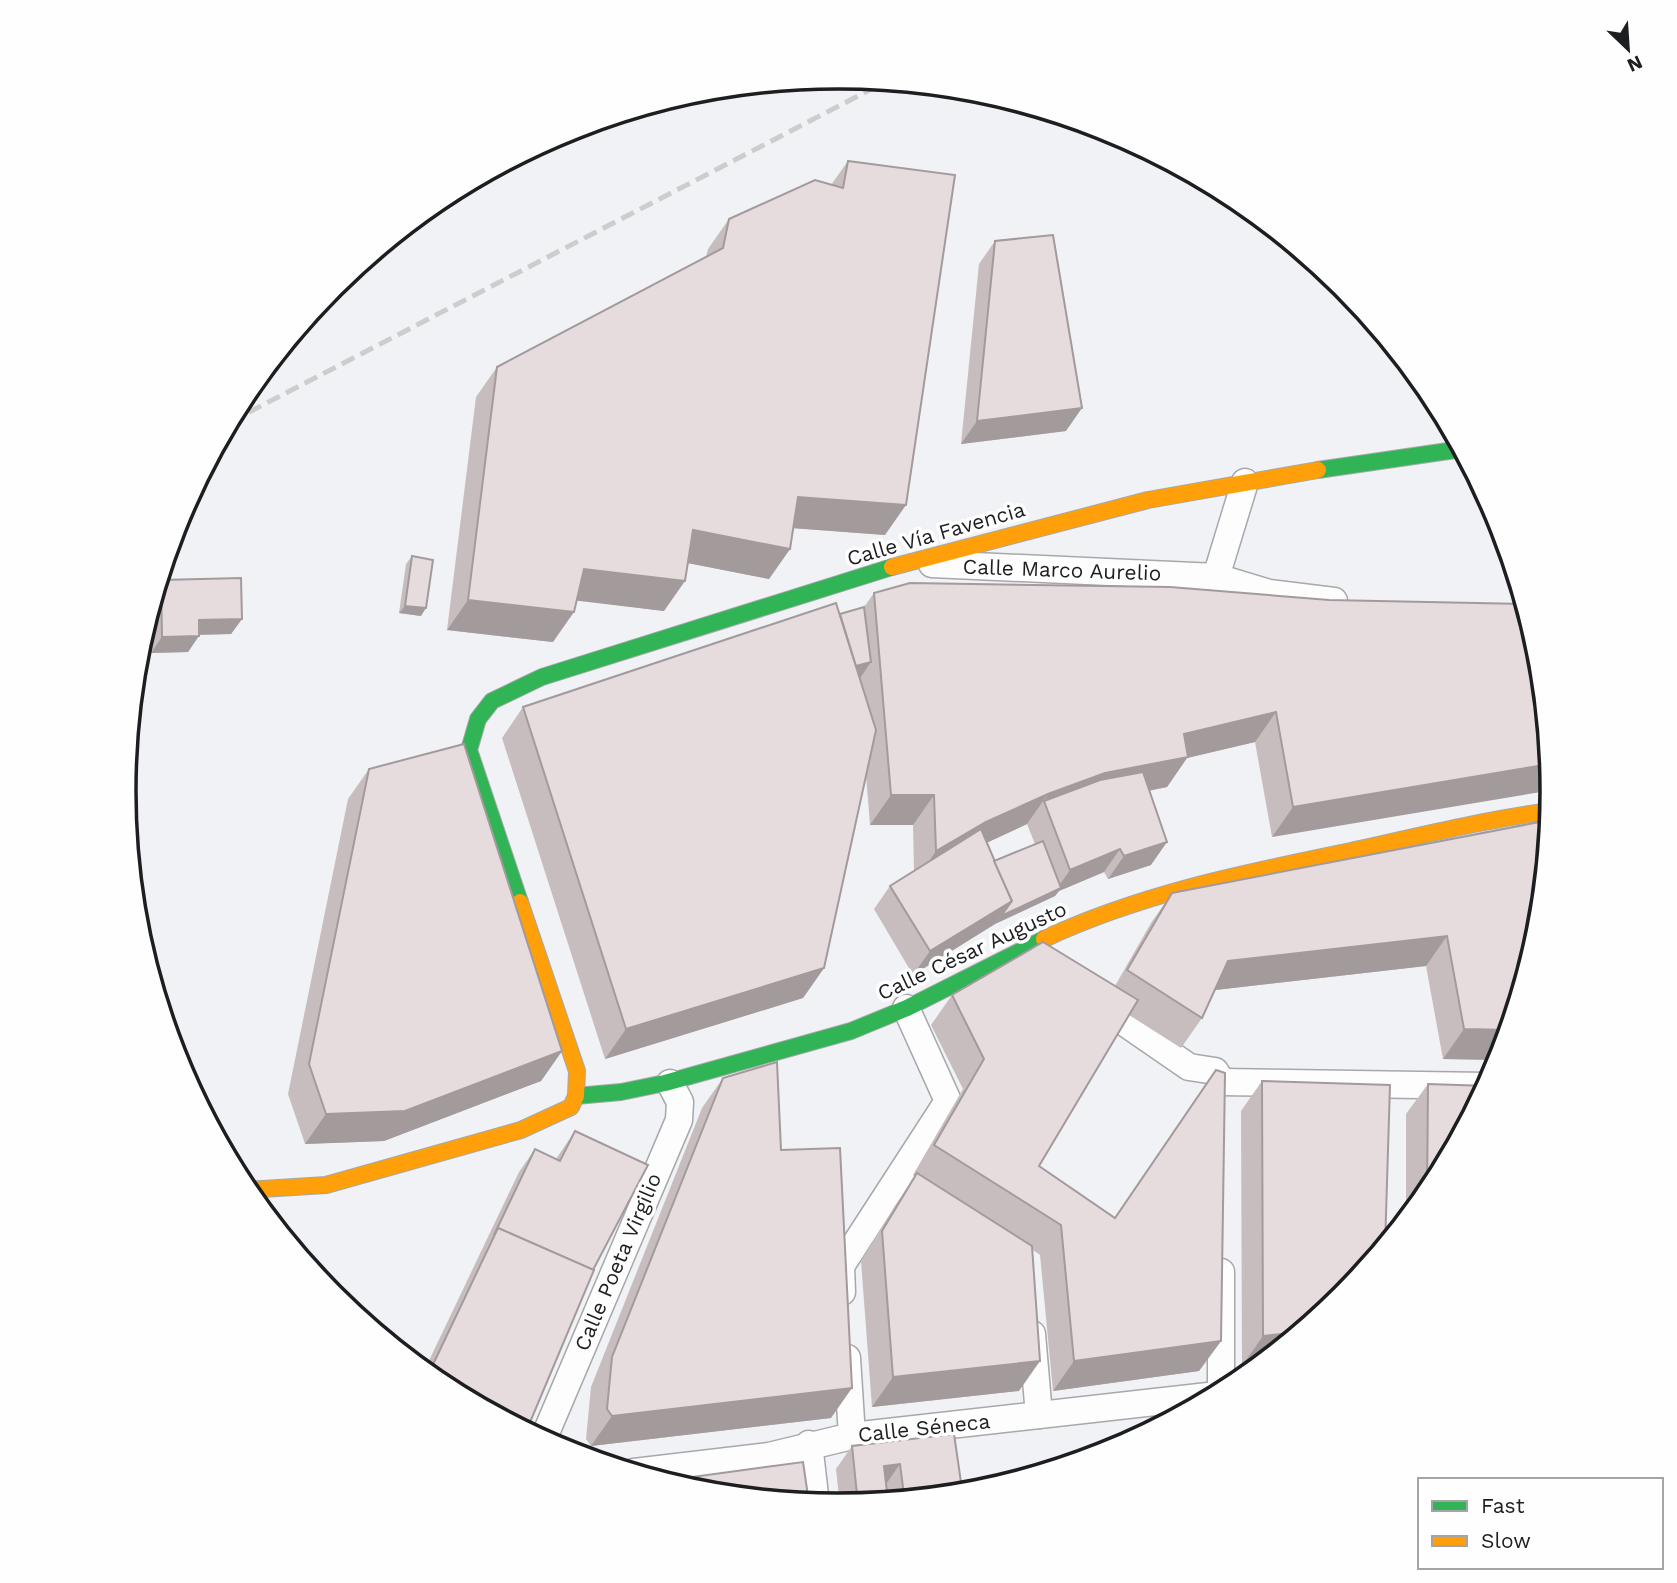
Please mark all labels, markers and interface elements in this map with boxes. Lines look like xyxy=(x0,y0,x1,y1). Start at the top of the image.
north arrow xyxy=(1593,14,1663,84)
text: N xyxy=(1624,51,1646,77)
street label: Calle Vía Favencia xyxy=(844,496,1028,571)
street label: Calle Marco Aurelio xyxy=(962,554,1162,585)
street label: Calle César Augusto xyxy=(873,896,1070,1005)
street label: Calle Poeta Virgilio xyxy=(569,1169,666,1354)
street label: Calle Séneca xyxy=(857,1408,991,1447)
legend xyxy=(1418,1478,1663,1569)
text: Fast xyxy=(1481,1493,1525,1518)
text: Slow xyxy=(1481,1528,1531,1553)

